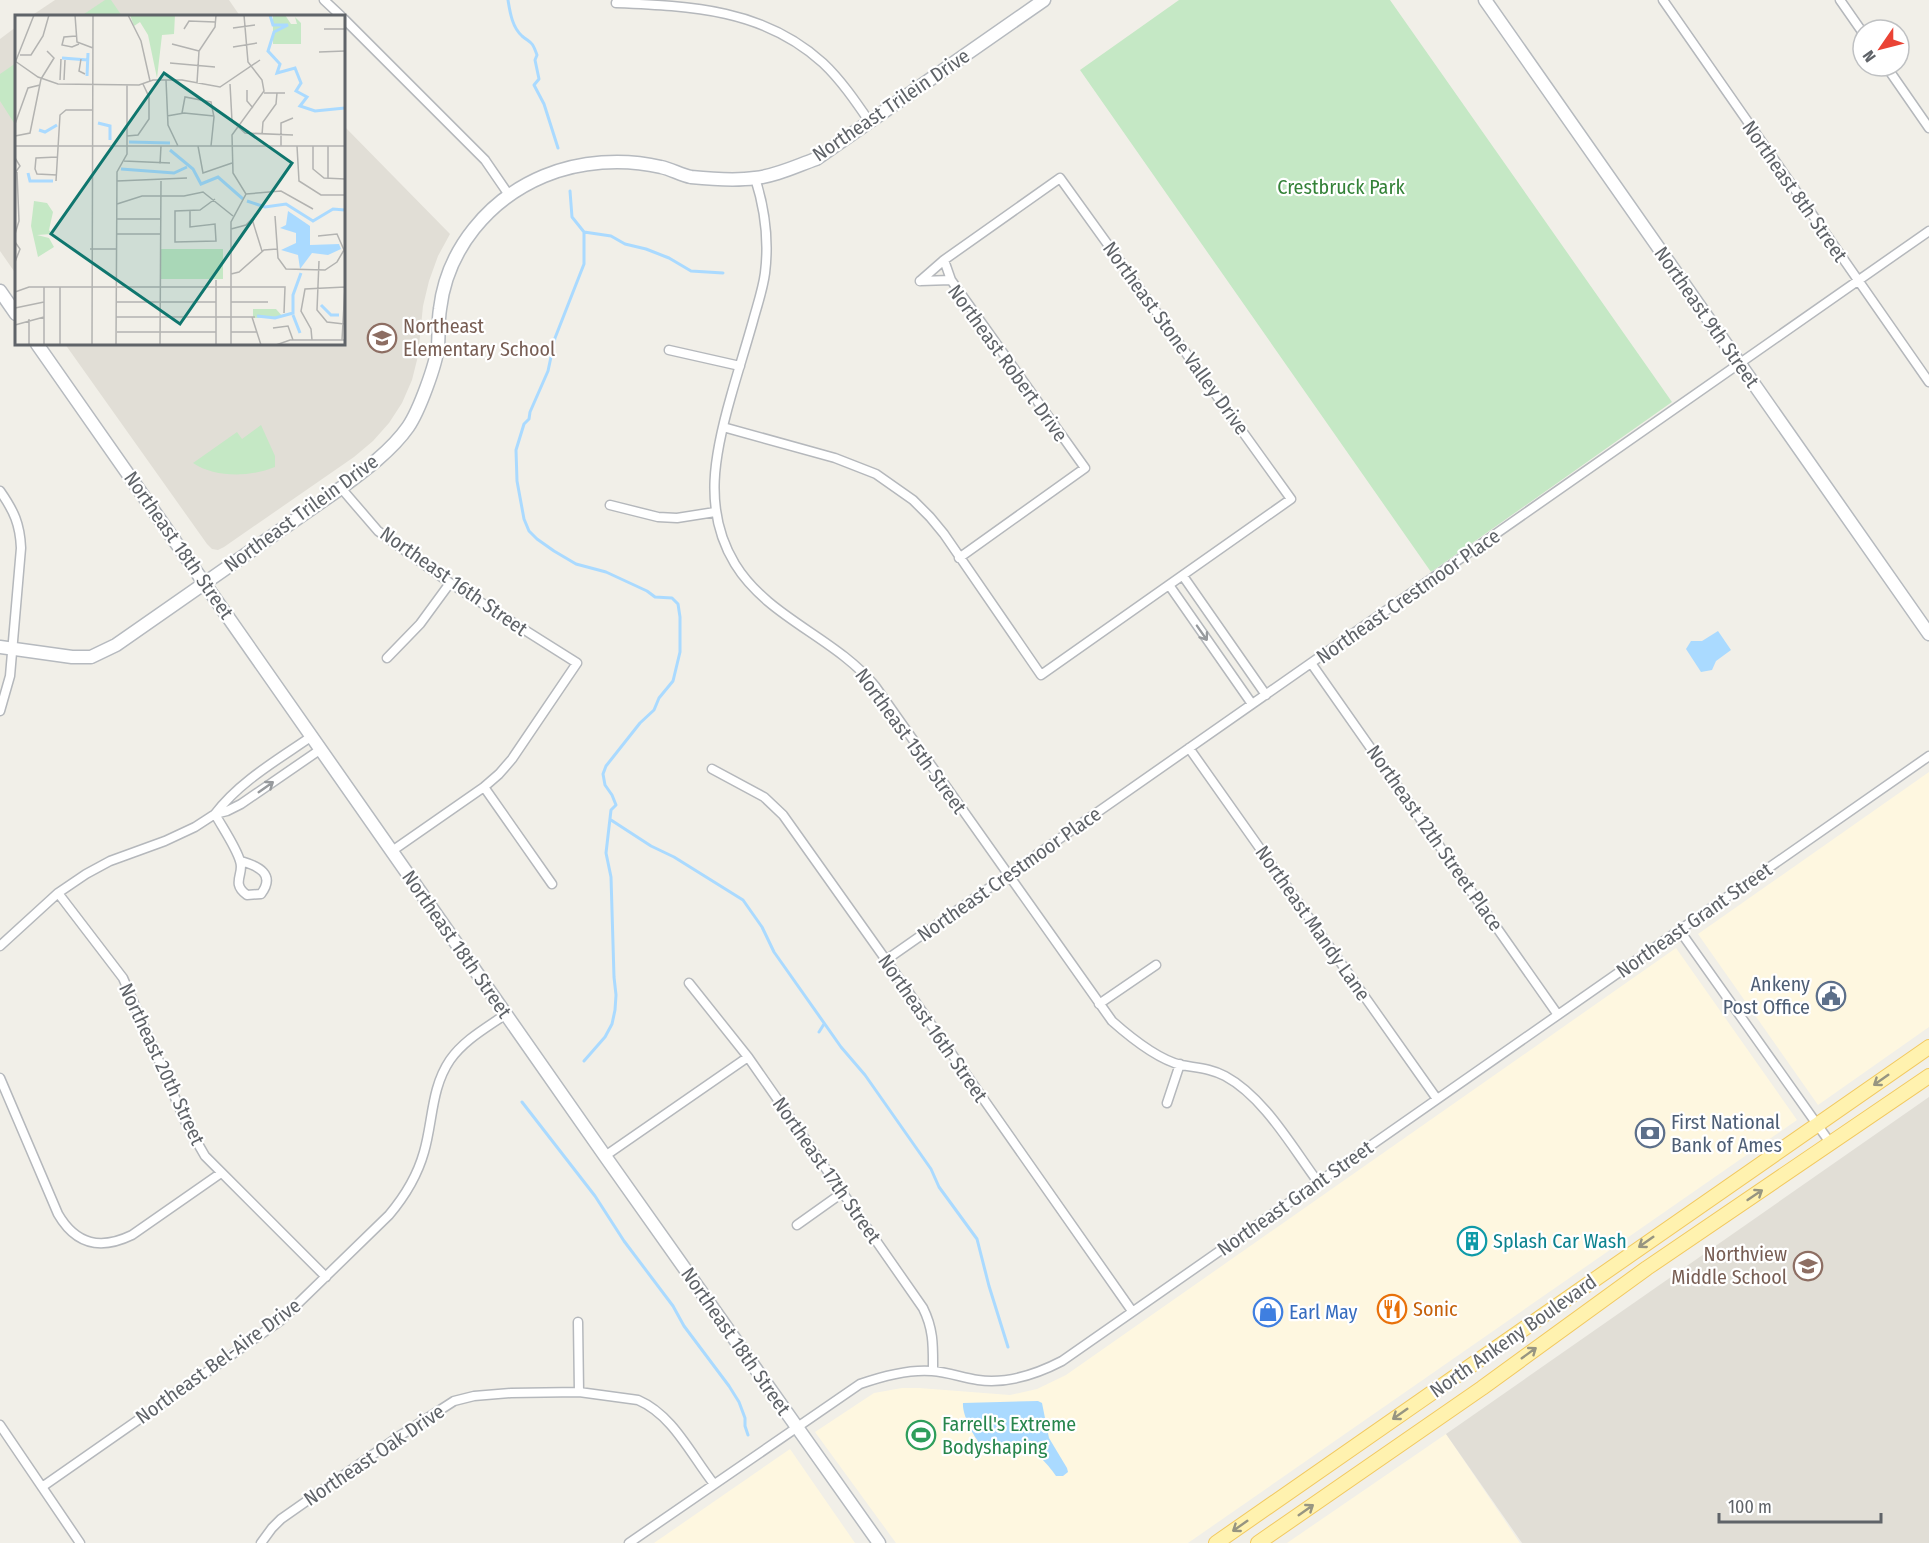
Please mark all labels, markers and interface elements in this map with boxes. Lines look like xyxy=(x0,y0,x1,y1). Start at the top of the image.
inset map xyxy=(15,15,345,345)
north arrow xyxy=(1851,18,1911,78)
street label: Northeast Trilein Drive xyxy=(808,44,974,166)
text: N xyxy=(1859,47,1880,66)
street label: Northeast 8th Street xyxy=(1737,116,1853,267)
park label: Crestbruck Park xyxy=(1277,175,1405,199)
street label: Northeast Stone Valley Drive xyxy=(1098,237,1254,439)
street label: Northeast 9th Street xyxy=(1649,242,1765,392)
street label: Northeast Robert Drive xyxy=(943,280,1073,446)
place label: Northeast Elementary School xyxy=(403,314,555,361)
school or university icon: Northeast Elementary School xyxy=(366,322,398,354)
street label: Northeast Trilein Drive xyxy=(219,449,383,577)
street label: Northeast 18th Street xyxy=(119,467,239,624)
street label: Northeast 16th Street xyxy=(376,521,533,641)
street label: Northeast Crestmoor Place xyxy=(1312,524,1504,668)
one-way arrow xyxy=(1196,625,1208,641)
street label: Northeast 15th Street xyxy=(850,664,972,819)
street label: Northeast 12th Street Place xyxy=(1362,740,1508,936)
one-way arrow xyxy=(258,781,274,793)
street label: Northeast Crestmoor Place xyxy=(913,802,1105,946)
street label: Northeast Mandy Lane xyxy=(1250,841,1376,1005)
street label: Northeast Grant Street xyxy=(1612,857,1777,983)
street label: Northeast 18th Street xyxy=(397,866,517,1023)
street label: Northeast 16th Street xyxy=(873,950,993,1107)
place label: Ankeny Post Office xyxy=(1723,972,1810,1019)
street label: Northeast 20th Street xyxy=(114,979,210,1149)
public building icon: Ankeny Post Office xyxy=(1815,980,1847,1012)
one-way arrow xyxy=(1873,1074,1890,1086)
street label: Northeast 17th Street xyxy=(768,1092,887,1248)
place label: First National Bank of Ames xyxy=(1671,1110,1782,1157)
bank icon: First National Bank of Ames xyxy=(1634,1117,1666,1149)
street label: Northeast Grant Street xyxy=(1213,1135,1378,1261)
one-way arrow xyxy=(1747,1189,1763,1201)
building icon: Splash Car Wash xyxy=(1456,1225,1488,1257)
place label: Splash Car Wash xyxy=(1493,1229,1627,1253)
one-way arrow xyxy=(1639,1236,1655,1248)
place label: Northview Middle School xyxy=(1671,1242,1787,1289)
school or university icon: Northview Middle School xyxy=(1792,1250,1824,1282)
street label: Northeast 18th Street xyxy=(676,1263,796,1420)
street label: North Ankeny Boulevard xyxy=(1425,1269,1601,1403)
street label: Northeast Bel-Aire Drive xyxy=(131,1293,305,1429)
restaurant icon: Sonic xyxy=(1376,1293,1408,1325)
shop icon: Earl May xyxy=(1252,1296,1284,1328)
place label: Sonic xyxy=(1413,1297,1458,1321)
place label: Earl May xyxy=(1289,1300,1358,1324)
one-way arrow xyxy=(1521,1347,1537,1360)
street label: Northeast Oak Drive xyxy=(299,1399,449,1511)
one-way arrow xyxy=(1393,1408,1409,1420)
place label: Farrell's Extreme Bodyshaping xyxy=(942,1412,1076,1459)
sports icon: Farrell's Extreme Bodyshaping xyxy=(905,1419,937,1451)
scale bar xyxy=(1719,1486,1881,1524)
text: 100 m xyxy=(1728,1496,1772,1518)
one-way arrow xyxy=(1298,1504,1314,1516)
one-way arrow xyxy=(1233,1520,1249,1532)

